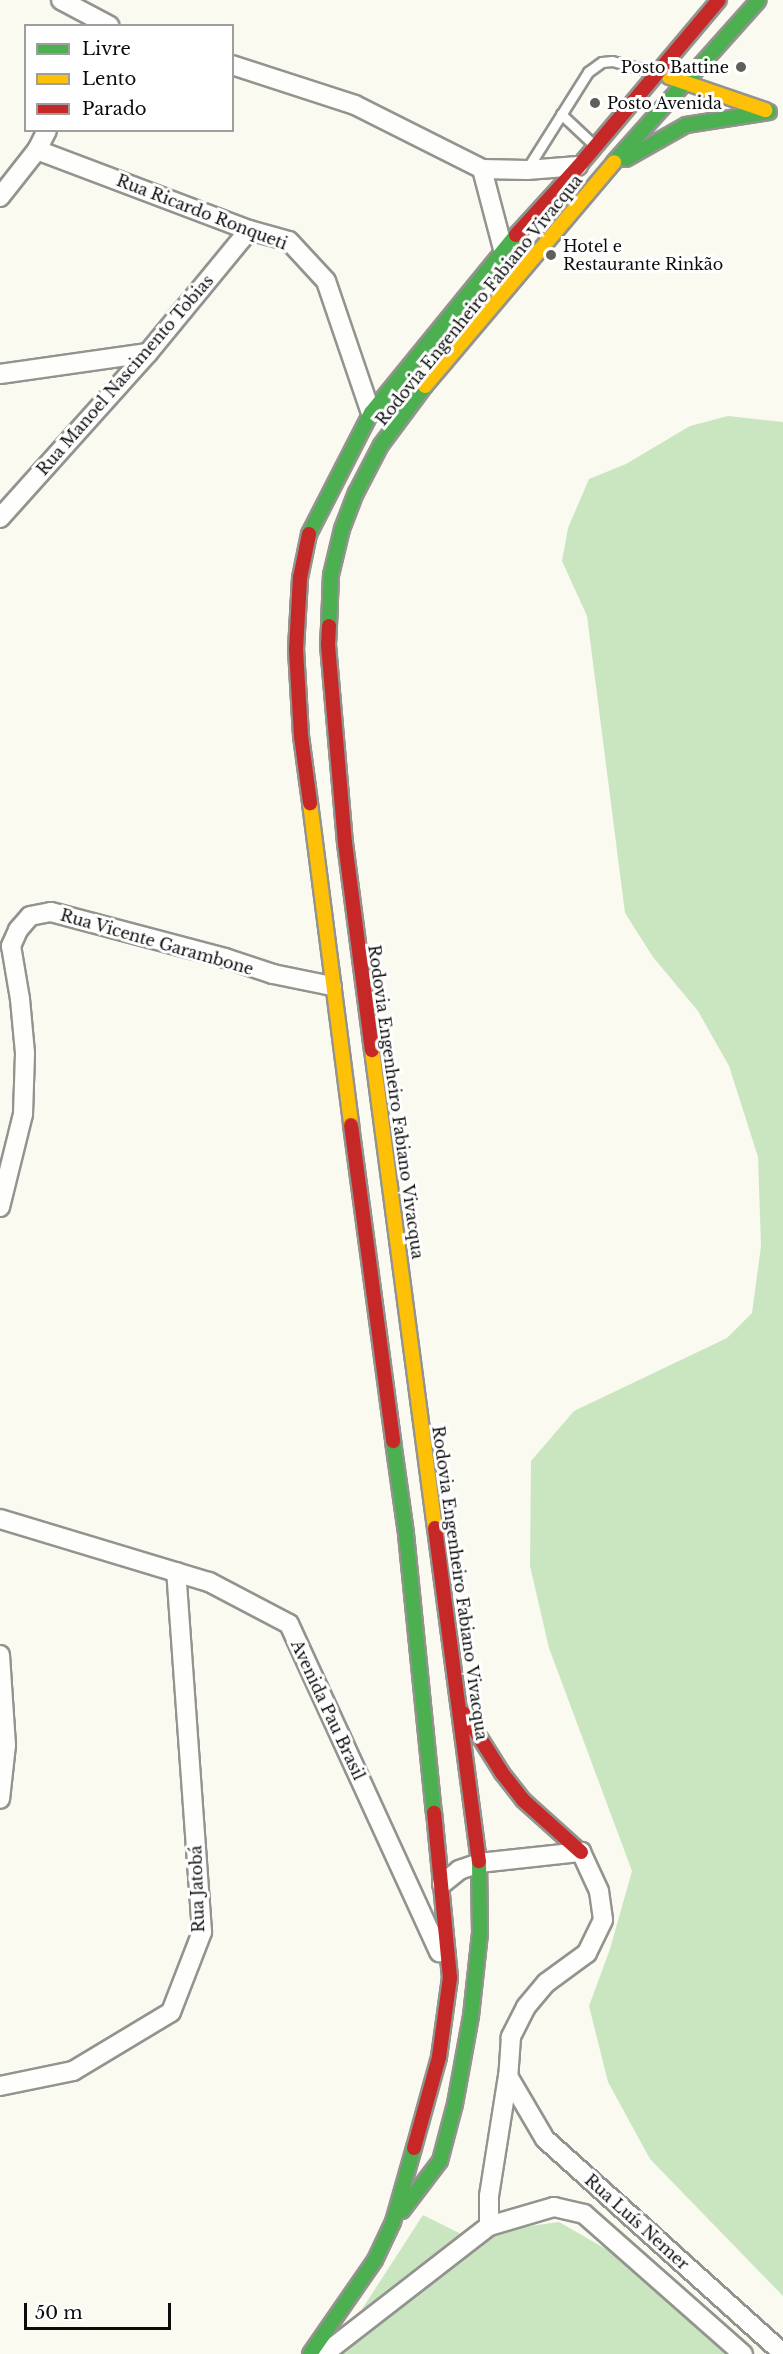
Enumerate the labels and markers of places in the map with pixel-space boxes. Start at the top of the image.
place label: Posto Battine [621,57,729,77]
marker: Posto Battine [734,60,748,74]
place label: Posto Avenida [607,93,723,113]
marker: Posto Avenida [588,96,602,110]
place label: Hotel e Restaurante Rinkão [563,236,723,274]
marker: Hotel e Restaurante Rinkão [544,248,558,262]

